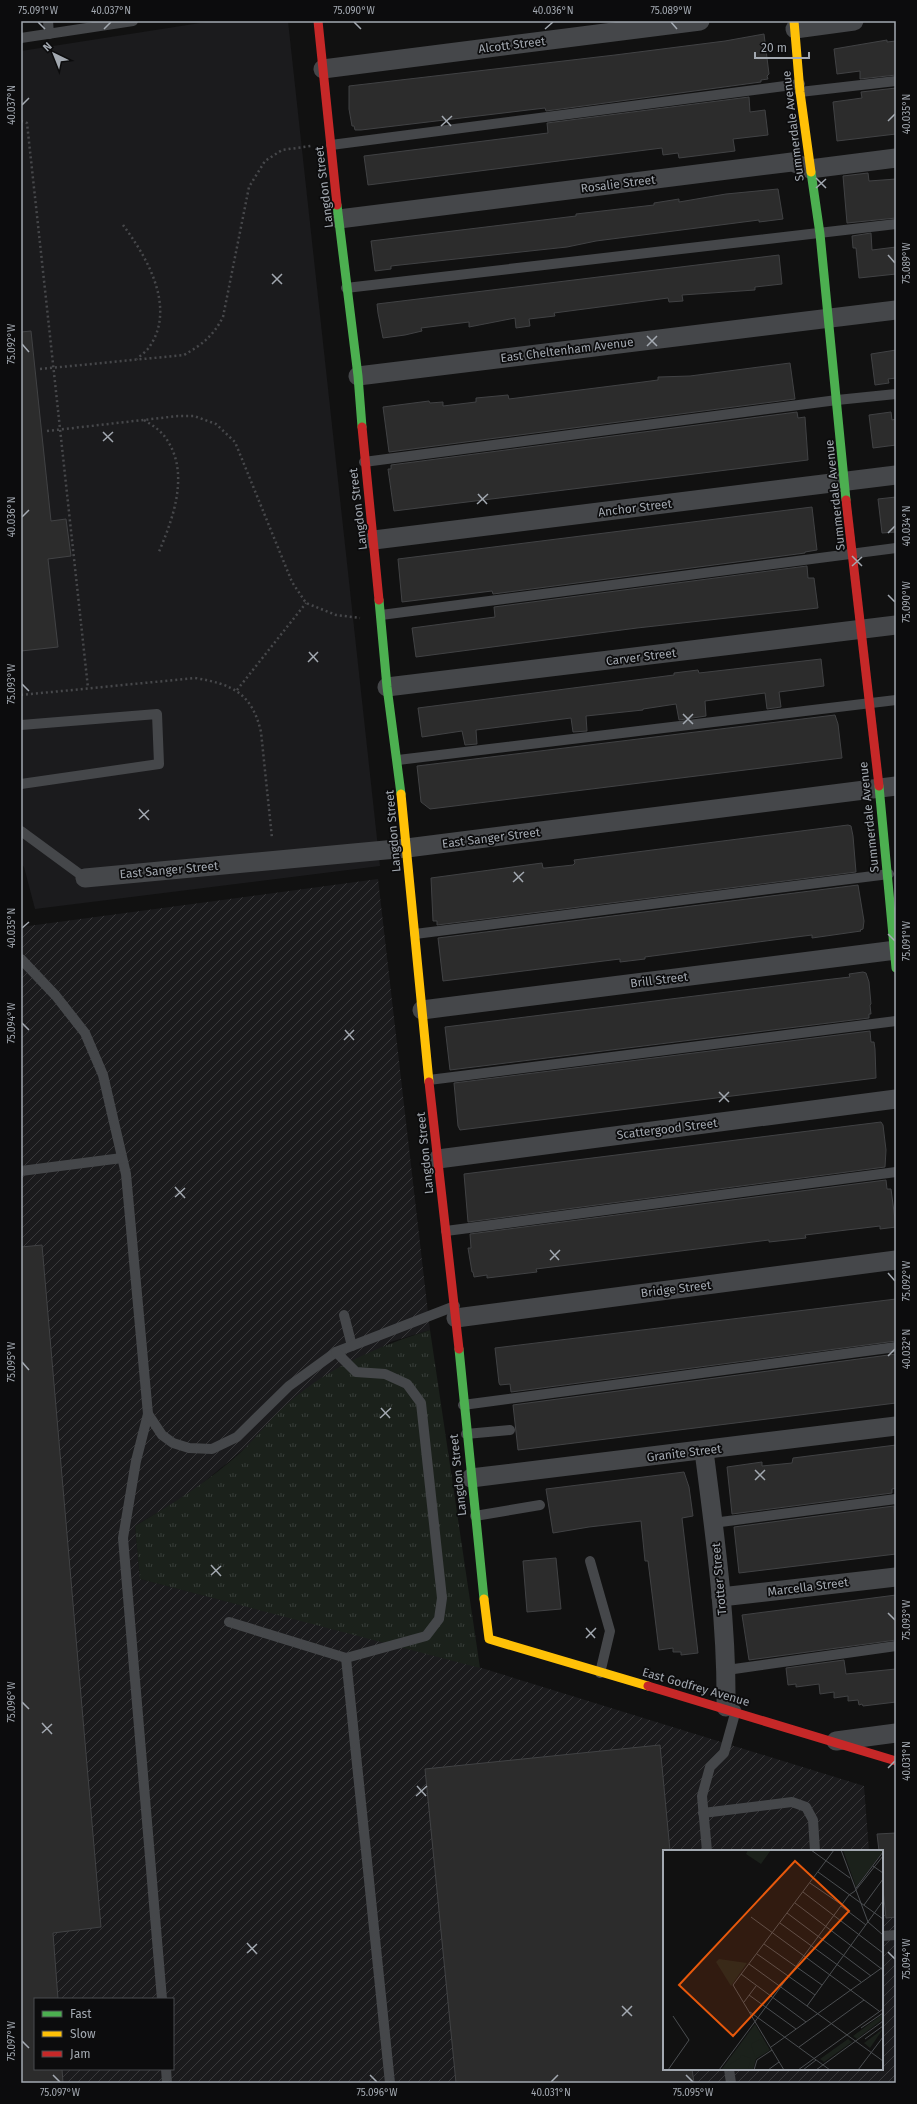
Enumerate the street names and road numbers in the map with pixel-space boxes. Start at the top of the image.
street label: Alcott Street [478,34,547,56]
street label: Summerdale Avenue [779,70,807,182]
street label: Langdon Street [312,145,336,229]
street label: Rosalie Street [580,172,657,196]
street label: East Cheltenham Avenue [500,335,634,365]
street label: Summerdale Avenue [822,439,848,551]
street label: Langdon Street [346,467,370,551]
street label: Anchor Street [597,496,673,519]
street label: Carver Street [605,646,678,668]
street label: Summerdale Avenue [856,761,882,873]
street label: Langdon Street [382,789,404,873]
street label: East Sanger Street [441,825,542,851]
street label: East Sanger Street [119,859,220,881]
street label: Brill Street [629,969,689,990]
street label: Langdon Street [414,1111,436,1195]
street label: Scattergood Street [616,1116,719,1142]
street label: Bridge Street [640,1278,713,1300]
street label: Langdon Street [447,1433,469,1517]
street label: Granite Street [646,1441,723,1465]
street label: Trotter Street [709,1542,729,1616]
street label: Marcella Street [767,1575,850,1599]
street label: East Godfrey Avenue [641,1665,751,1709]

